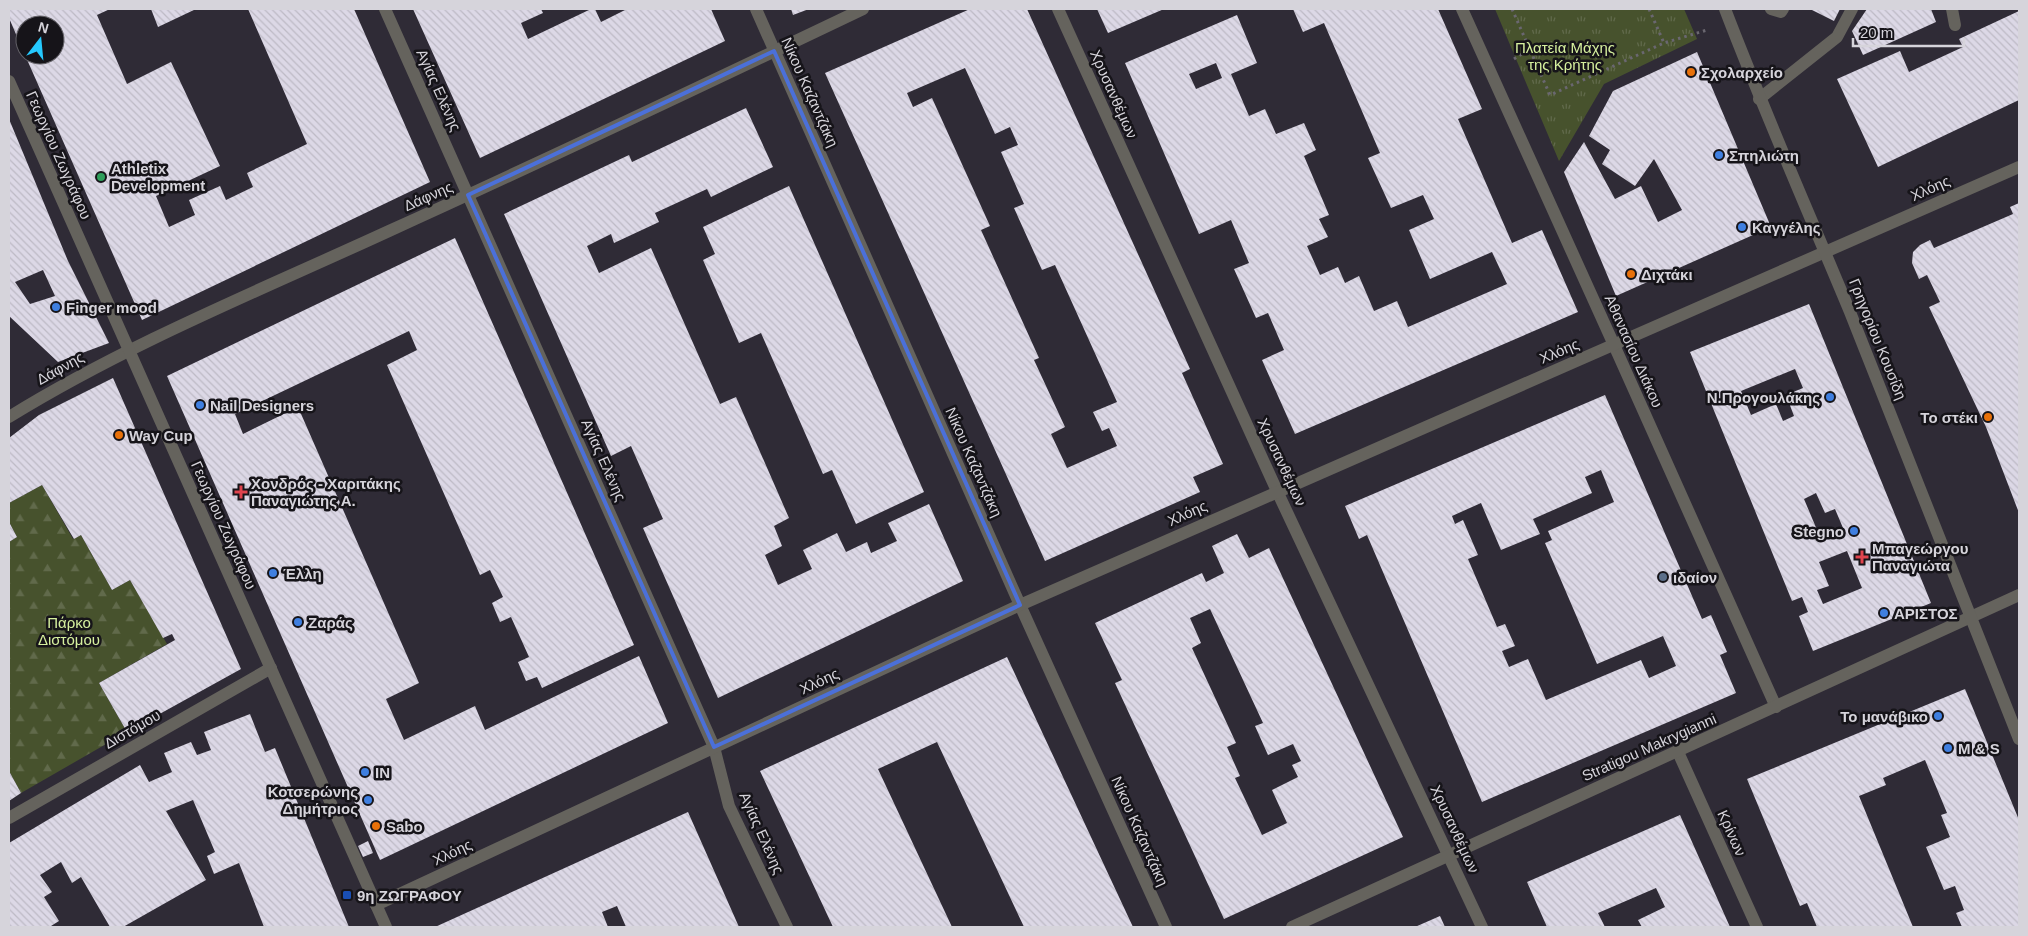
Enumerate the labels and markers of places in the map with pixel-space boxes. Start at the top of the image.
place label: Σχολαρχείο [1701,64,1783,81]
marker: Σχολαρχείο [1685,66,1697,78]
place label: Σπηλιώτη [1729,147,1799,164]
marker: Σπηλιώτη [1713,149,1725,161]
place label: Athletix Development [111,160,205,194]
marker: Athletix Development [95,171,107,183]
place label: Καγγέλης [1752,219,1821,236]
marker: Καγγέλης [1736,221,1748,233]
place label: Διχτάκι [1641,266,1693,283]
marker: Διχτάκι [1625,268,1637,280]
place label: Finger mood [66,299,157,316]
marker: Finger mood [50,301,62,313]
place label: Ν.Προγουλάκης [1707,389,1820,406]
marker: Ν.Προγουλάκης [1824,391,1836,403]
place label: Nail Designers [210,397,314,414]
marker: Nail Designers [194,399,206,411]
place label: Το στέκι [1920,409,1978,426]
marker: Το στέκι [1982,411,1994,423]
place label: Way Cup [129,427,193,444]
marker: Way Cup [113,429,125,441]
place label: Χονδρός - Χαριτάκης Παναγιώτης Α. [251,475,401,509]
marker: Χονδρός - Χαριτάκης Παναγιώτης Α. [235,486,247,498]
place label: Stegno [1793,523,1844,540]
marker: Stegno [1848,525,1860,537]
place label: Μπαγεώργου Παναγιώτα [1872,540,1969,574]
marker: Μπαγεώργου Παναγιώτα [1856,551,1868,563]
place label: Έλλη [283,565,322,582]
marker: Έλλη [267,567,279,579]
place label: ιδαίον [1673,569,1717,586]
marker: ιδαίον [1657,571,1669,583]
place label: ΑΡΙΣΤΟΣ [1894,605,1958,622]
marker: ΑΡΙΣΤΟΣ [1878,607,1890,619]
place label: Ζαράς [308,614,353,631]
marker: Ζαράς [292,616,304,628]
place label: Το μανάβικο [1840,708,1928,725]
marker: Το μανάβικο [1932,710,1944,722]
place label: M & S [1958,740,2000,757]
marker: M & S [1942,742,1954,754]
place label: IN [375,764,390,781]
marker: IN [359,766,371,778]
place label: Κοτσερώνης Δημήτριος [268,783,358,817]
marker: Κοτσερώνης Δημήτριος [362,794,374,806]
place label: Sabo [386,818,423,835]
marker: Sabo [370,820,382,832]
place label: 9η ΖΩΓΡΑΦΟΥ [357,887,462,904]
marker: 9η ΖΩΓΡΑΦΟΥ [341,889,353,901]

